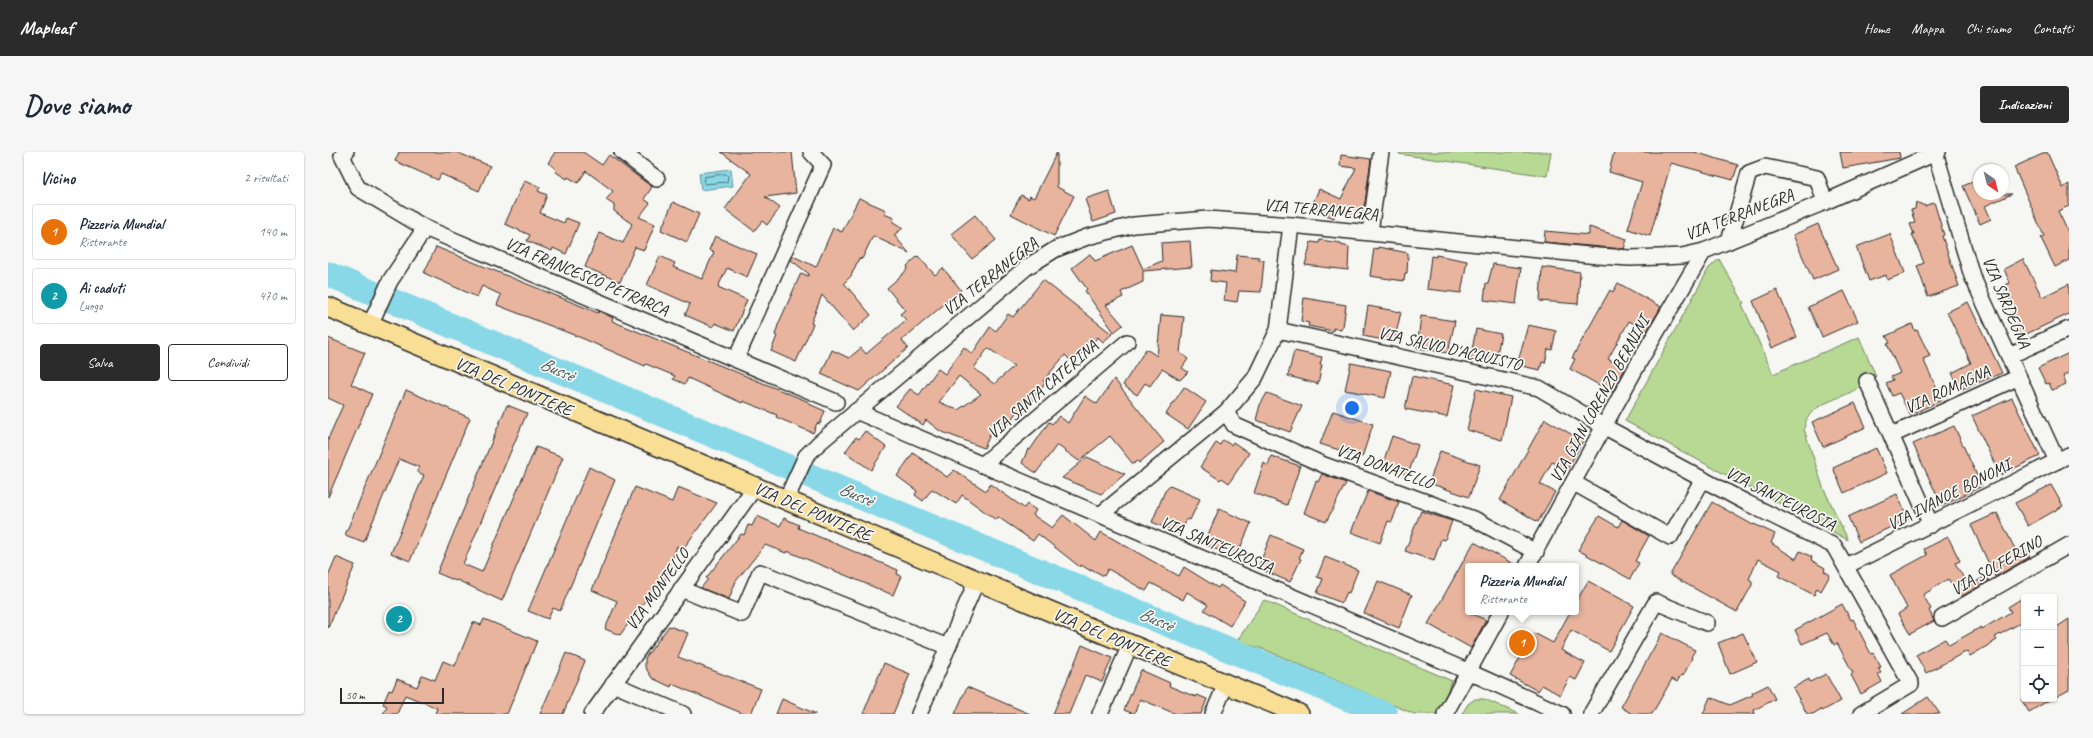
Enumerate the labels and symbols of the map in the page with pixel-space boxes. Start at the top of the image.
north arrow [1973,164,2009,200]
street label: VIA TERRANEGRA [1682,184,1797,245]
street label: VIA TERRANEGRA [1263,194,1379,225]
street label: VIA FRANCESCO PETRARCA [502,233,672,321]
street label: VIA TERRANEGRA [939,233,1042,320]
street label: VIA SARDEGNA [1978,253,2035,352]
street label: VIA GIAN LORENZO BERNINI [1545,309,1656,486]
street label: VIA SALVO D'ACQUISTO [1376,322,1526,376]
street label: VIA SANTA CATERINA [983,335,1102,443]
street label: VIA DEL PONTIERE [452,352,577,421]
water label: Bussè [537,352,580,387]
street label: VIA ROMAGNA [1901,360,1994,418]
your location [1342,398,1362,418]
street label: VIA DONATELLO [1334,439,1437,494]
street label: VIA IVANOE BONOMI [1884,453,2017,535]
street label: VIA SANT'EUROSIA [1722,462,1840,535]
street label: VIA DEL PONTIERE [751,477,876,546]
water label: Bussè [836,477,879,512]
street label: VIA SANT'EUROSIA [1157,511,1277,578]
street label: VIA SOLFERINO [1947,530,2047,600]
street label: VIA MONTELLO [621,543,695,634]
water label: Bussè [1136,602,1179,637]
street label: VIA DEL PONTIERE [1050,603,1175,672]
pin: 2 [386,604,412,634]
pin: 1 [1509,628,1535,658]
scale bar [340,686,444,705]

